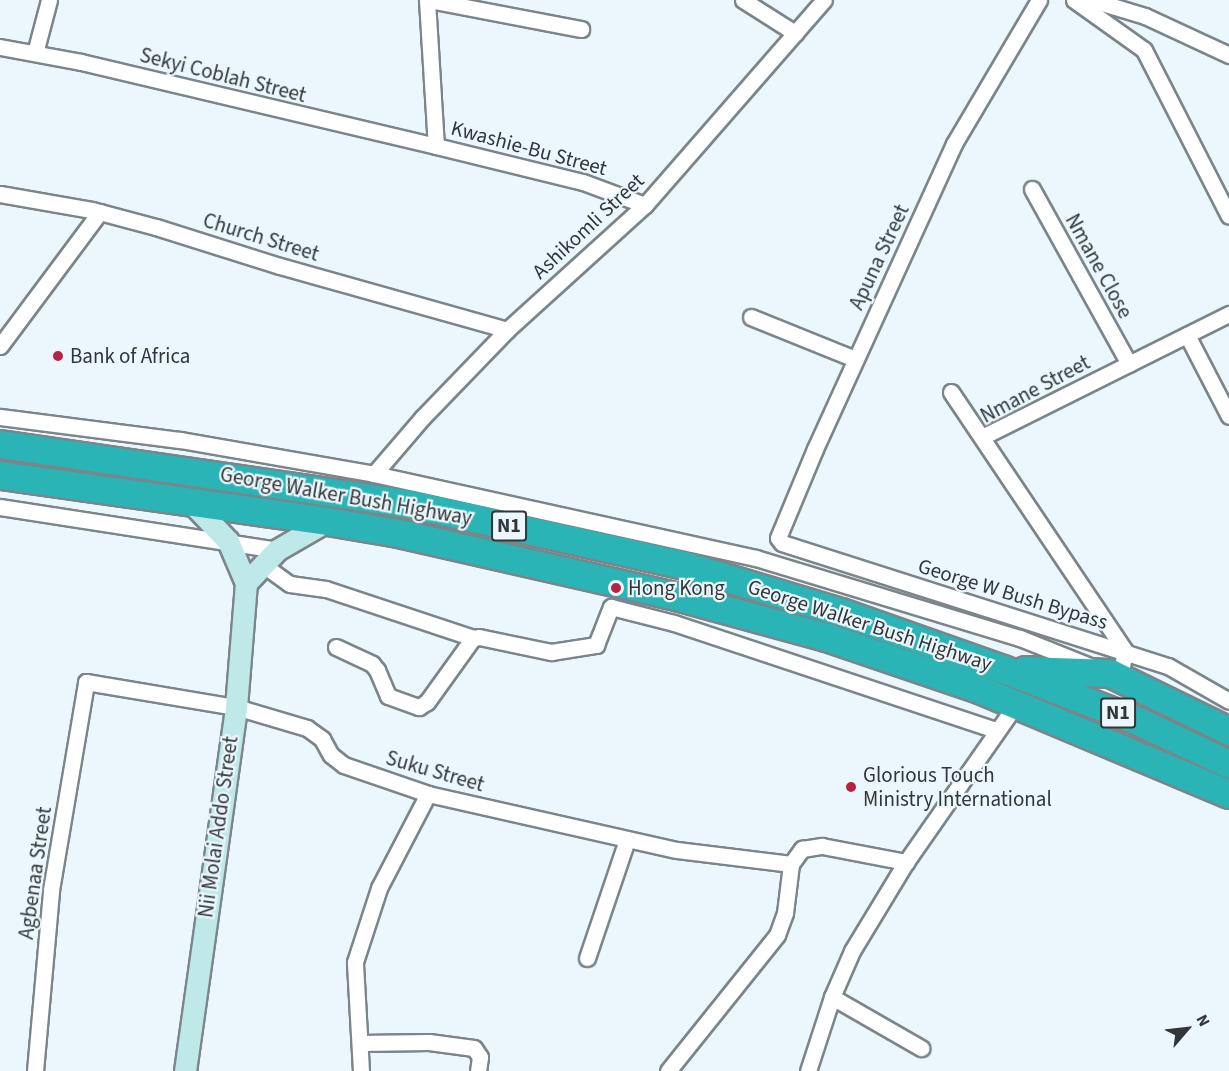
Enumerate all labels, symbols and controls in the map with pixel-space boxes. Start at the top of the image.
street label: Sekyi Coblah Street [137,42,309,108]
street label: Kwashie-Bu Street [448,115,610,181]
street label: Ashikomli Street [527,168,649,284]
street label: Apuna Street [844,200,914,314]
street label: Church Street [200,207,322,267]
street label: Nmane Close [1060,209,1138,323]
place label: Bank of Africa [70,343,190,369]
marker: Bank of Africa [51,349,65,363]
street label: Nmane Street [976,350,1094,428]
street label: George Walker Bush Highway [218,461,474,531]
road number: N1 [491,509,527,543]
street label: George W Bush Bypass [915,553,1111,635]
street label: George Walker Bush Highway [745,574,995,676]
place label: Hong Kong [628,575,725,601]
marker: Hong Kong [609,581,623,595]
road number: N1 [1100,696,1136,730]
street label: Nii Molai Addo Street [193,735,243,919]
street label: Suku Street [383,745,487,797]
place label: Glorious Touch Ministry International [863,762,1052,812]
marker: Glorious Touch Ministry International [844,780,858,794]
street label: Agbenaa Street [13,805,57,941]
north arrow [1157,999,1217,1059]
text: N [1191,1011,1215,1030]

